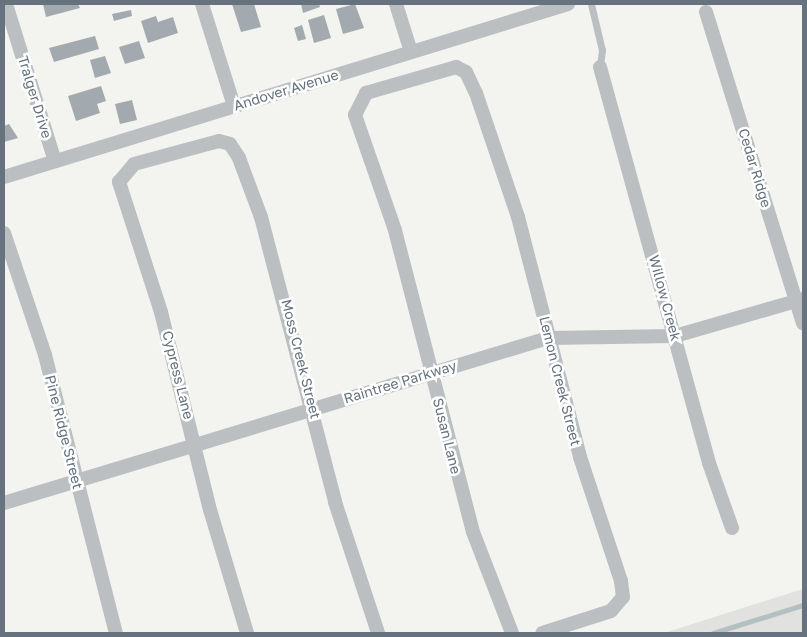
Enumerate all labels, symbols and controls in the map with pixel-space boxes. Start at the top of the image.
street label: Tralger Drive [14,54,56,140]
street label: Andover Avenue [232,66,340,114]
street label: Cedar Ridge [735,126,775,210]
street label: Willow Creek [645,253,685,343]
street label: Moss Creek Street [278,297,324,421]
street label: Lemon Creek Street [536,315,584,447]
street label: Cypress Lane [159,329,197,421]
street label: Raintree Parkway [342,357,458,407]
street label: Pine Ridge Street [42,373,86,491]
street label: Susan Lane [429,396,465,476]

